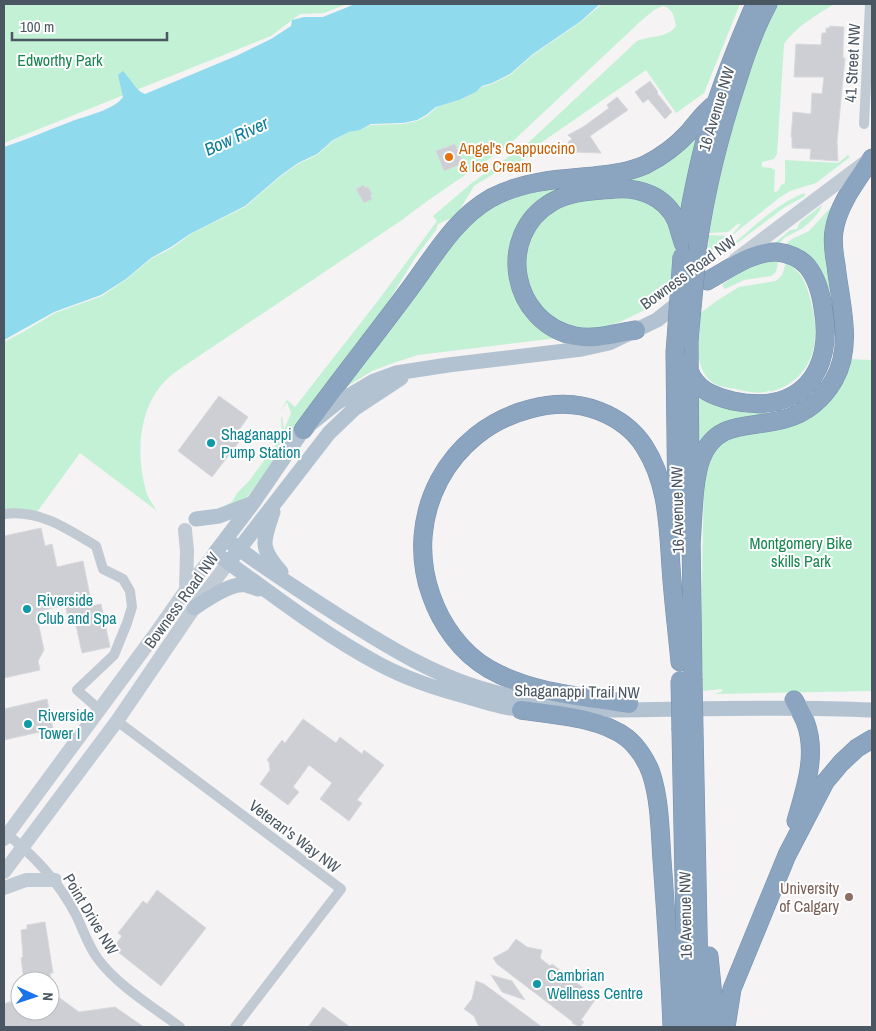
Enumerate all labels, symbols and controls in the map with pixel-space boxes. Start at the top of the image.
scale bar [12,10,168,42]
text: 100 m [20,16,54,37]
street label: 41 Street NW [839,22,865,103]
park label: Edworthy Park [17,49,103,71]
street label: 16 Avenue NW [693,63,739,154]
water label: Bow River [200,110,273,162]
place label: Angel's Cappuccino & Ice Cream [458,137,575,177]
marker: Angel's Cappuccino & Ice Cream [443,151,455,163]
street label: Bowness Road NW [636,229,741,314]
place label: Shaganappi Pump Station [221,423,301,463]
marker: Shaganappi Pump Station [205,437,217,449]
street label: 16 Avenue NW [665,466,689,554]
park label: Montgomery Bike skills Park [750,532,852,572]
street label: Bowness Road NW [139,547,224,652]
place label: Riverside Club and Spa [37,589,117,629]
marker: Riverside Club and Spa [21,603,33,615]
street label: Shaganappi Trail NW [514,679,641,703]
place label: Riverside Tower I [38,704,94,744]
marker: Riverside Tower I [22,718,34,730]
street label: Veteran's Way NW [245,794,346,878]
street label: Point Drive NW [58,869,124,959]
street label: 16 Avenue NW [673,871,697,959]
place label: University of Calgary [779,877,839,917]
marker: University of Calgary [843,891,855,903]
place label: Cambrian Wellness Centre [547,964,643,1004]
north arrow [10,971,60,1021]
marker: Cambrian Wellness Centre [531,978,543,990]
text: N [39,992,57,1001]

